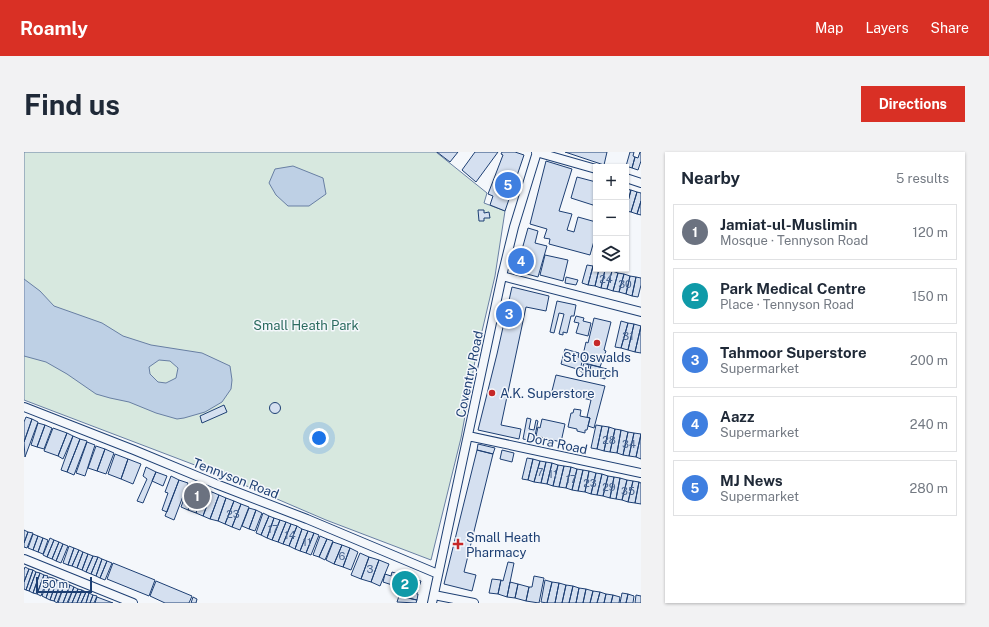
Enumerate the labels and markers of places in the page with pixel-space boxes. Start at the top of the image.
pin: 5 [495,170,521,200]
pin: 4 [508,246,534,276]
pin: 3 [496,299,522,329]
marker: St Oswalds Church [592,338,602,348]
place label: St Oswalds Church [563,350,631,380]
place label: A.K. Superstore [500,386,595,401]
marker: A.K. Superstore [487,388,497,398]
pin: 1 [184,481,210,511]
place label: Small Heath Pharmacy [466,530,541,560]
marker: Small Heath Pharmacy [453,539,463,549]
pin: 2 [392,569,418,599]

